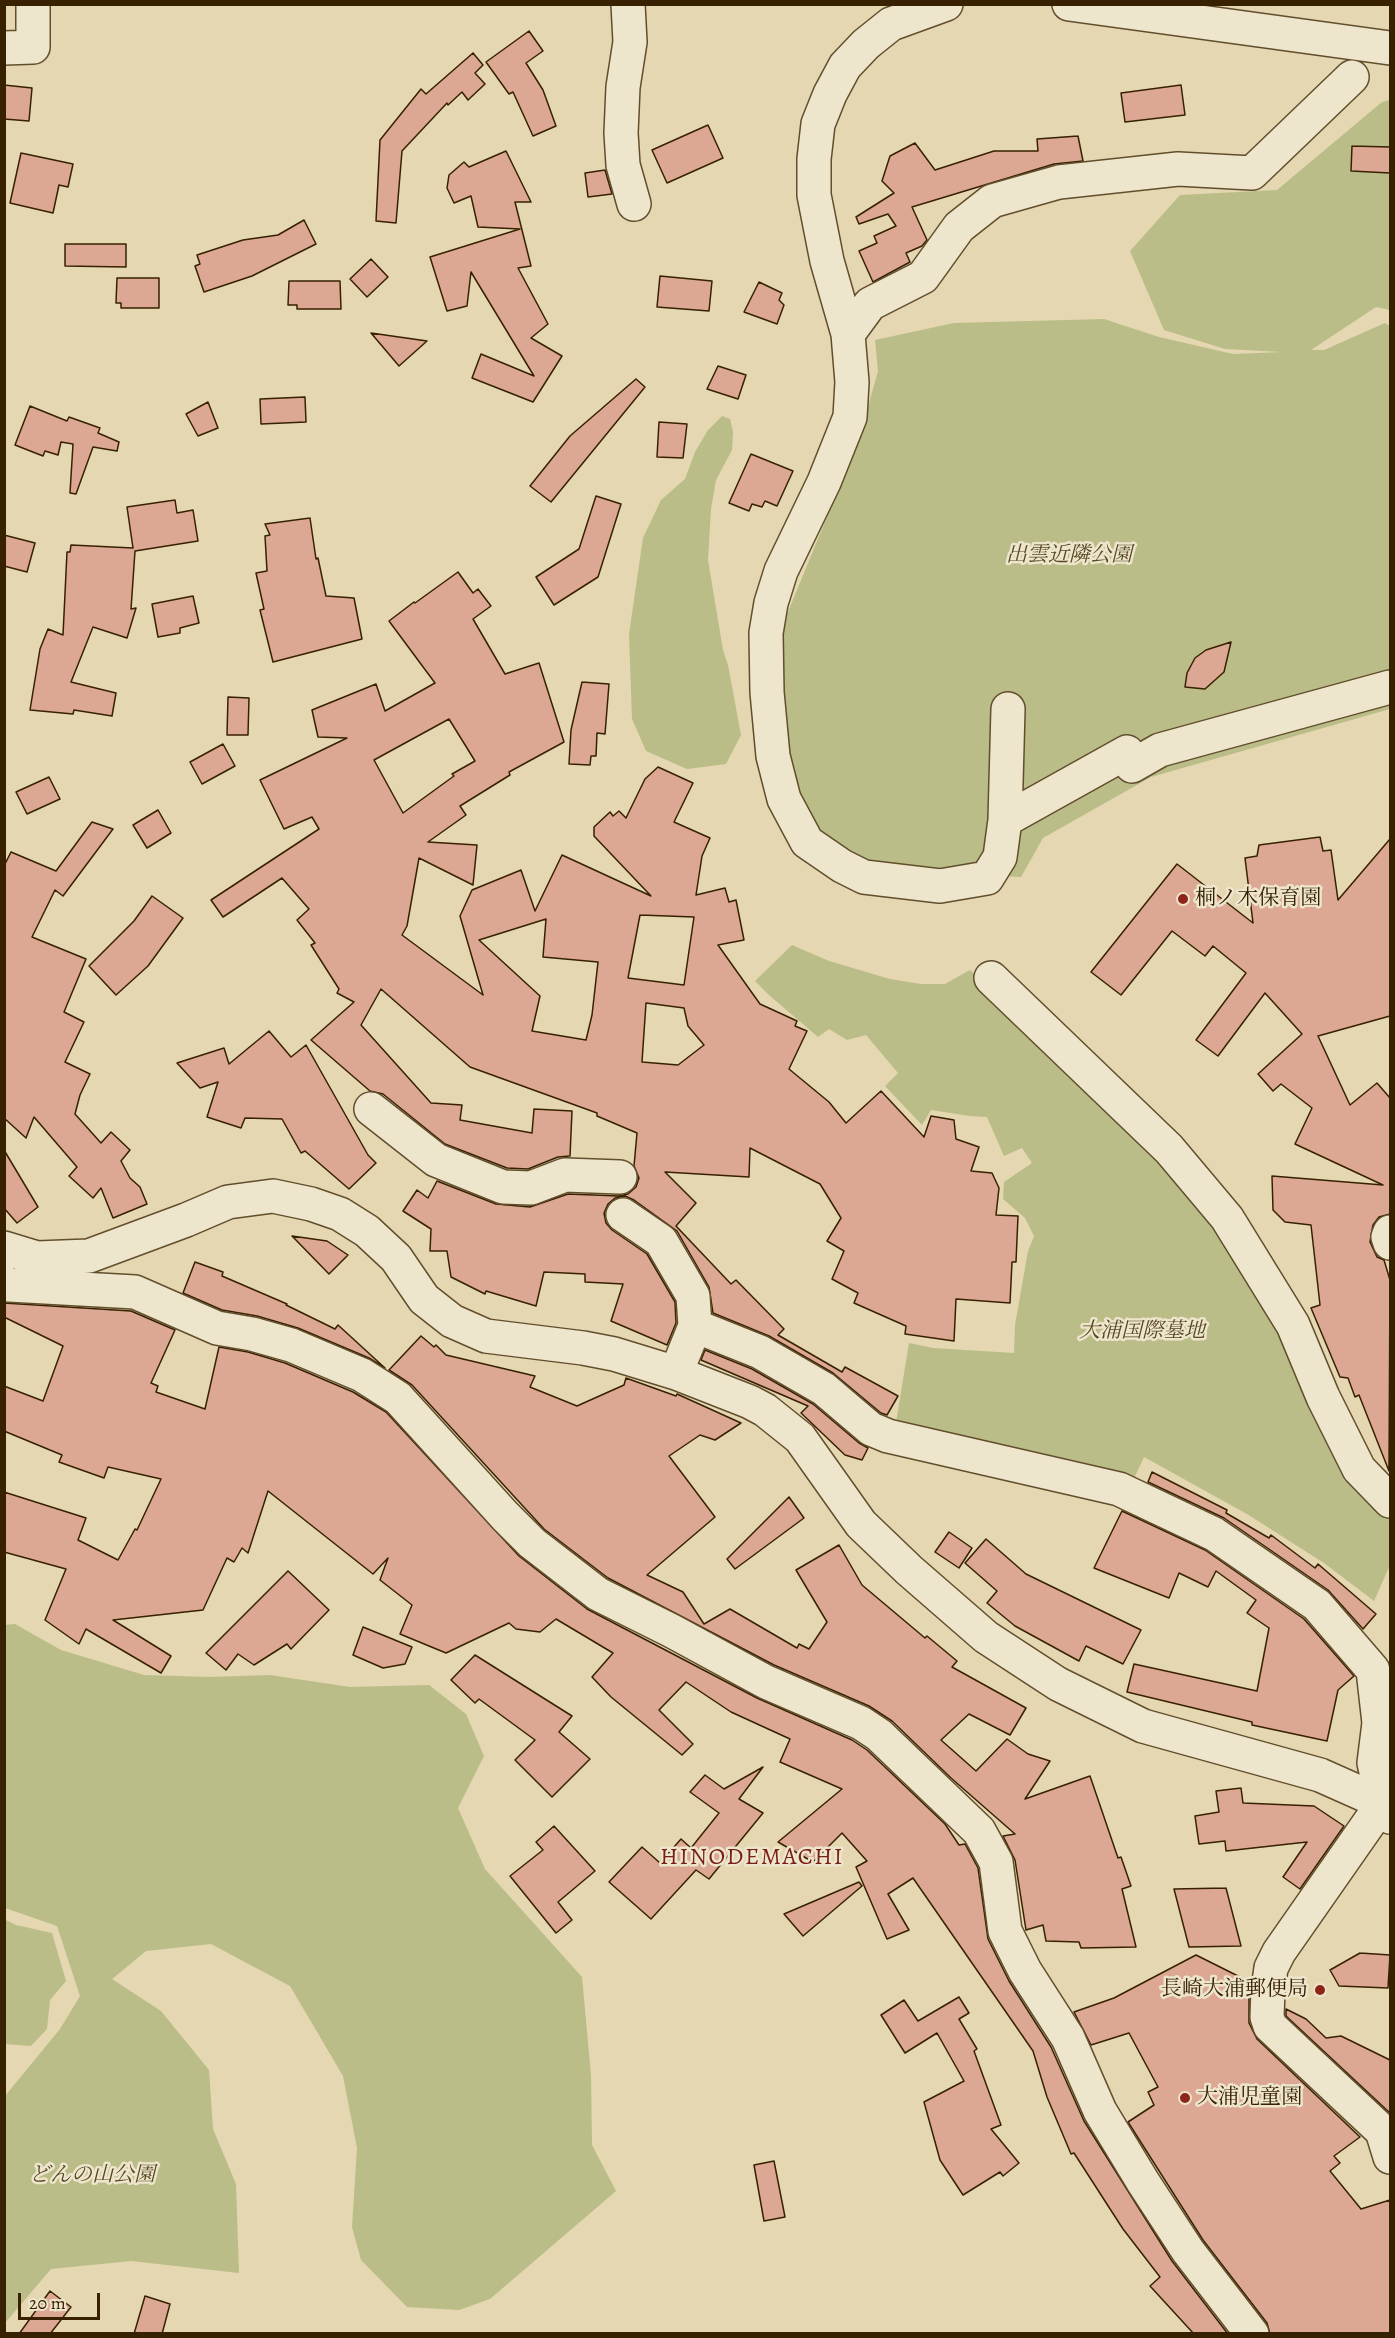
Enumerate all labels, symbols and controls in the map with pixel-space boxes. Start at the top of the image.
park label: 出雲近隣公園 [1006,543,1132,569]
place label: 桐ノ木保育園 [1195,886,1321,912]
marker: 桐ノ木保育園 [1176,892,1190,906]
park label: 大浦国際墓地 [1079,1319,1205,1345]
district label: HINODEMACHI [660,1844,844,1872]
place label: 長崎大浦郵便局 [1161,1977,1308,2003]
marker: 長崎大浦郵便局 [1313,1983,1327,1997]
place label: 大浦児童園 [1197,2085,1302,2111]
marker: 大浦児童園 [1178,2091,1192,2105]
park label: どんの山公園 [29,2163,155,2189]
scale bar [21,2281,104,2319]
text: 20 m [29,2291,66,2315]

